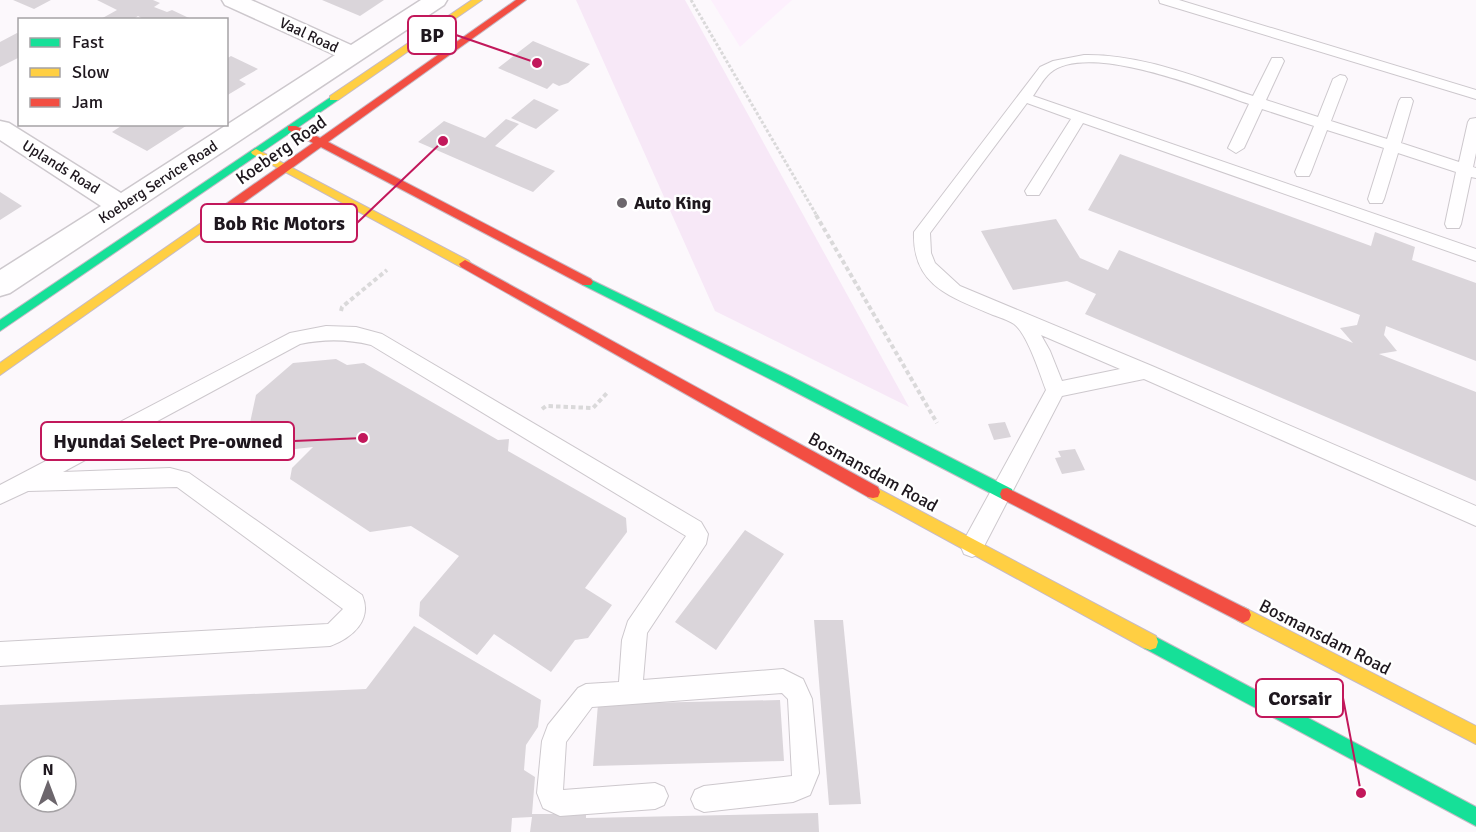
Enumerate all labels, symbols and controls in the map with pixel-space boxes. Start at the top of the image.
street label: Vaal Road [277,14,341,56]
callout: BP [408,16,456,54]
legend [18,18,228,126]
text: BP [420,23,444,48]
text: Fast [72,31,104,53]
text: Slow [72,61,109,83]
text: Jam [72,91,103,113]
street label: Koeberg Road [231,111,331,189]
street label: Uplands Road [19,136,103,198]
street label: Koeberg Service Road [95,137,221,227]
place label: Auto King [634,192,711,214]
marker: Auto King [615,196,629,210]
callout: Bob Ric Motors [201,204,357,242]
text: Bob Ric Motors [213,211,345,236]
callout: Hyundai Select Pre-owned [41,422,294,460]
street label: Bosmansdam Road [804,427,942,517]
text: Hyundai Select Pre-owned [53,429,283,454]
street label: Bosmansdam Road [1255,594,1395,680]
callout: Corsair [1256,679,1343,717]
text: Corsair [1268,686,1332,711]
north arrow [18,754,78,814]
text: N [42,760,54,780]

